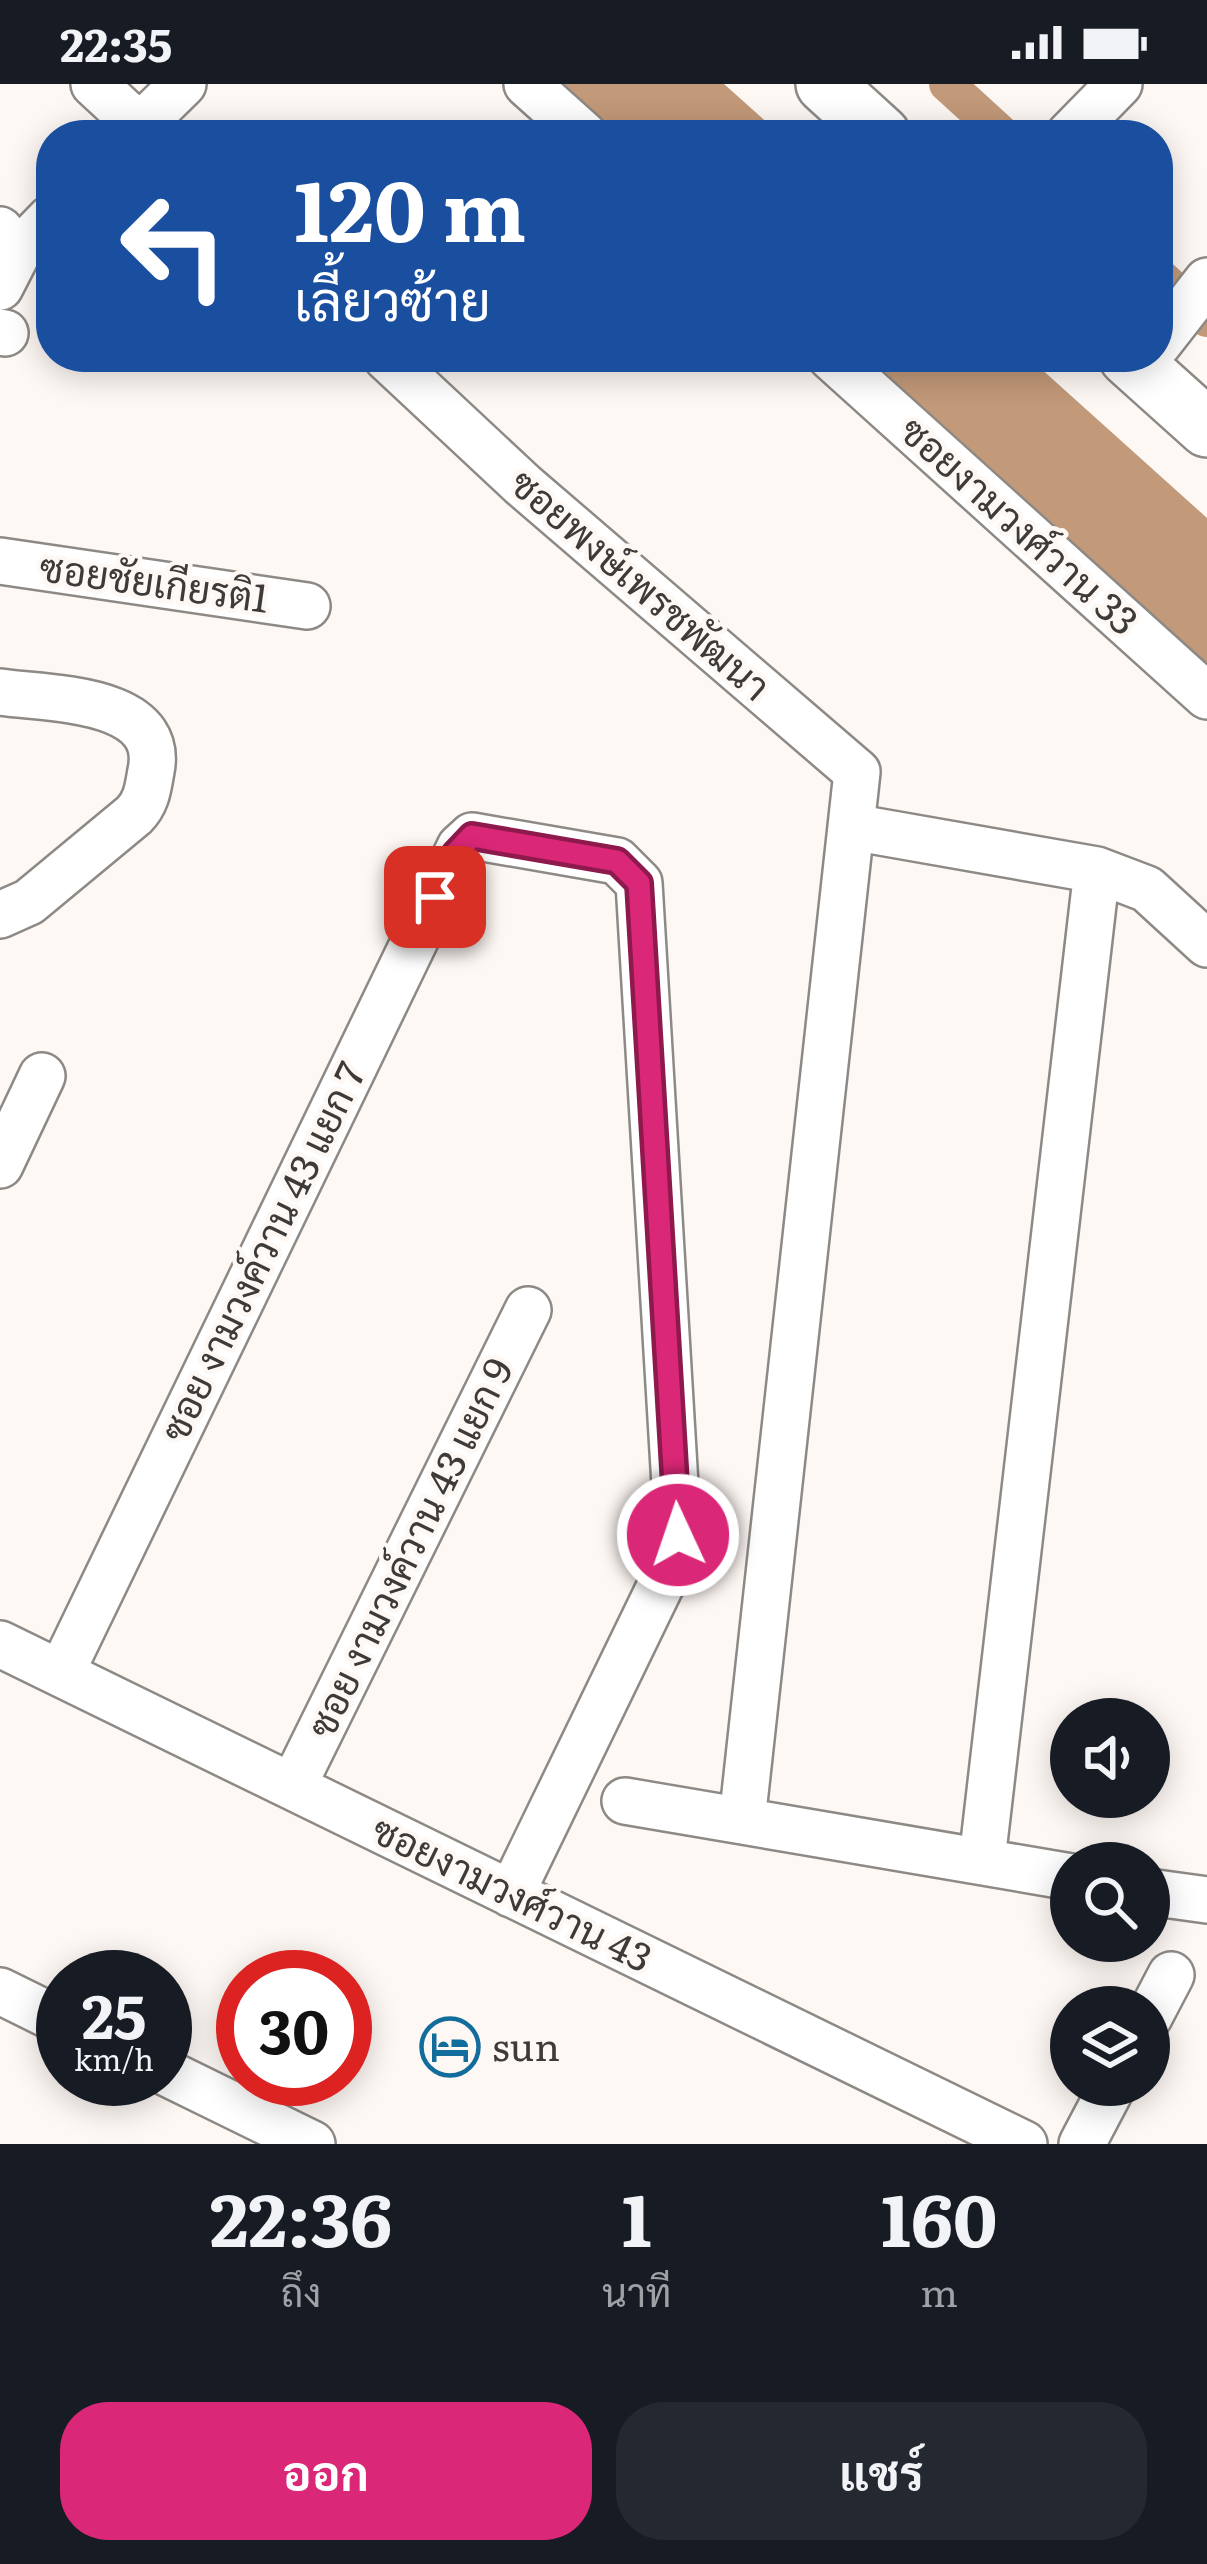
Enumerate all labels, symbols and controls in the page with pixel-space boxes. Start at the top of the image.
text: 22:35 [60,9,172,76]
text: 120 m [294,143,526,268]
icon: left [96,168,252,324]
text: เลี้ยวซ้าย [294,257,491,338]
street label: ซอยงามวงศ์วาน 33 [889,401,1153,647]
street label: ซอยพงษ์เพรชพัฒนา [499,453,785,712]
street label: ซอยชัยเกียรติ1 [36,535,273,625]
pin [384,846,486,948]
icon: arrive [402,864,468,930]
street label: ซอย งามวงค์วาน 43 แยก 7 [143,1051,378,1450]
street label: ซอย งามวงค์วาน 43 แยก 9 [290,1347,525,1746]
position arrow [615,1472,741,1598]
map controls [1050,1698,1170,2106]
button: sound [1050,1698,1170,1818]
street label: ซอยงามวงศ์วาน 43 [363,1798,663,1984]
button: search [1050,1842,1170,1962]
speed limit sign: 30 [216,1950,372,2106]
text: 25 [82,1968,146,2057]
button: layers [1050,1986,1170,2106]
place label: sun [492,2015,560,2073]
hotel icon: sun [419,2016,481,2078]
text: km/h [74,2036,154,2080]
text: 22:36 [210,2162,392,2269]
text: 1 [622,2162,652,2269]
text: 160 [881,2162,997,2269]
text: ถึง [281,2261,321,2319]
text: นาที [602,2261,671,2319]
text: m [920,2261,958,2319]
button: ออก [60,2402,592,2540]
button: แชร์ [616,2402,1147,2540]

